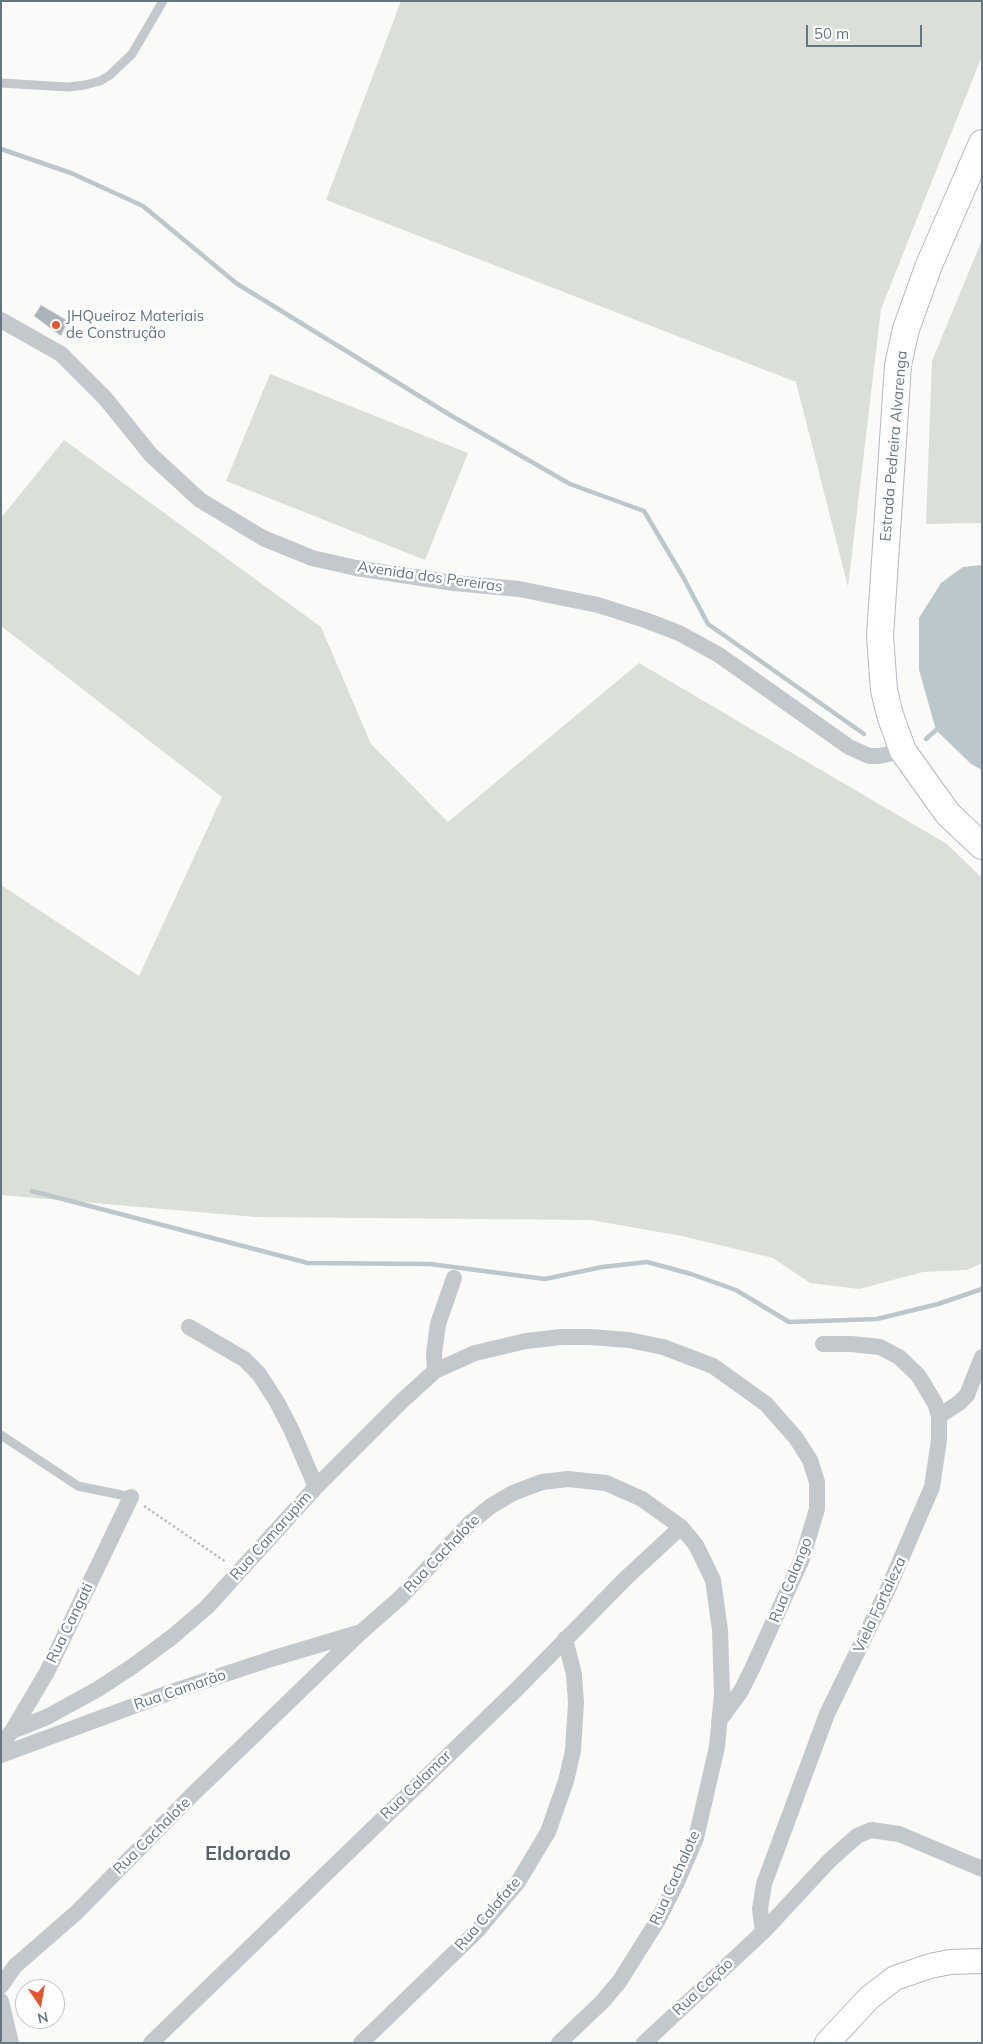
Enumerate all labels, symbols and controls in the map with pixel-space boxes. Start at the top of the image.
scale bar [808,15,924,47]
text: 50 m [814,24,849,43]
place label: JHQueiroz Materiais de Construção [66,307,204,342]
marker: JHQueiroz Materiais de Construção [50,319,62,331]
street label: Estrada Pedreira Alvarenga [877,350,911,542]
street label: Avenida dos Pereiras [356,558,504,596]
street label: Rua Camarupim [227,1488,315,1584]
street label: Rua Cachalote [400,1511,484,1597]
street label: Rua Calango [766,1535,816,1625]
street label: Viela Fortaleza [850,1554,910,1656]
street label: Rua Cangati [43,1580,97,1666]
street label: Rua Camarão [132,1666,228,1714]
street label: Rua Calamar [377,1747,455,1823]
street label: Rua Cachalote [110,1794,194,1878]
street label: Rua Cachalote [646,1828,704,1928]
district label: Eldorado [205,1842,291,1866]
street label: Rua Calafate [451,1874,525,1954]
street label: Rua Cação [669,1955,737,2019]
north arrow [15,1979,65,2029]
text: N [36,2008,50,2028]

